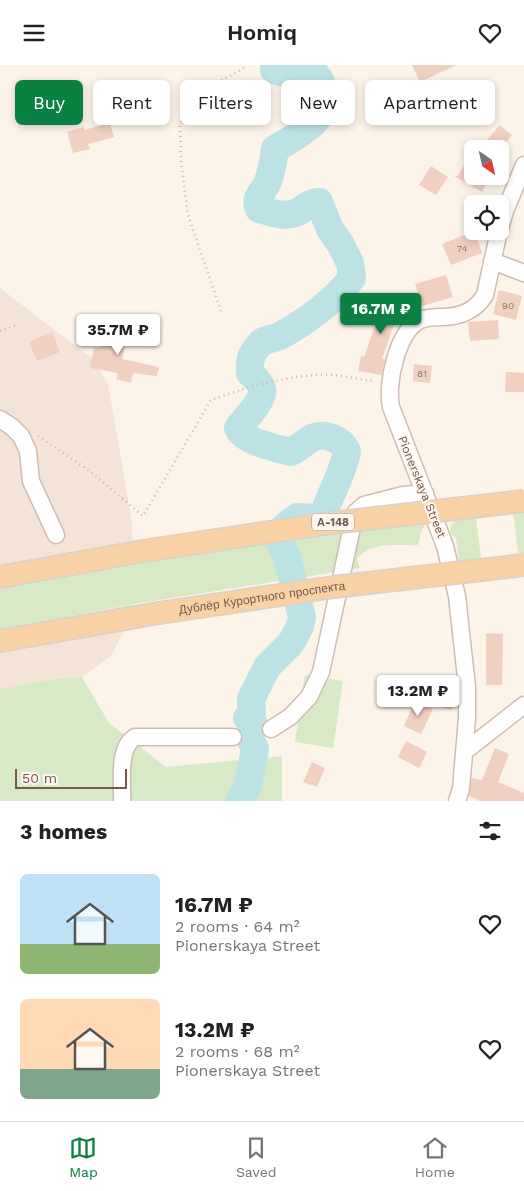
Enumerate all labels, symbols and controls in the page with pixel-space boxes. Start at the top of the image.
icon: menu [20,19,48,47]
icon: heart [476,19,504,47]
text: Homiq [227,20,297,45]
chip: Buy [15,80,83,125]
chip: Rent [93,80,170,125]
chip: Filters [180,80,271,125]
chip: New [281,80,355,125]
chip: Apartment [365,80,495,125]
north arrow [464,140,509,185]
map controls [464,140,509,240]
button: locate [464,195,509,240]
house number: 74 [456,243,468,254]
pin: 16.7M ₽ [335,293,427,335]
text: 16.7M ₽ [351,299,411,318]
house number: 90 [502,300,514,311]
pin: 35.7M ₽ [72,313,164,356]
text: 35.7M ₽ [87,320,149,339]
house number: 81 [417,368,427,379]
street label: Pionerskaya Street [395,434,449,540]
road number: А-148 [312,513,354,531]
street label: Дублёр Курортного проспекта [178,579,346,617]
pin: 13.2M ₽ [372,675,464,717]
text: 13.2M ₽ [388,681,448,700]
scale bar [15,766,128,789]
text: 50 m [22,770,57,786]
icon: filters [476,817,504,845]
text: 3 homes [20,819,107,844]
text: 16.7M ₽ [175,892,253,917]
icon: home [60,894,120,954]
icon: heart [476,910,504,938]
text: 2 rooms · 64 m² [175,917,300,936]
text: Pionerskaya Street [175,936,320,955]
text: 13.2M ₽ [175,1017,255,1042]
icon: home [60,1019,120,1079]
icon: heart [476,1035,504,1063]
text: 2 rooms · 68 m² [175,1042,300,1061]
text: Pionerskaya Street [175,1061,320,1080]
tab: Map [69,1134,98,1180]
tab: Saved [236,1134,277,1180]
tab: Home [415,1134,455,1180]

